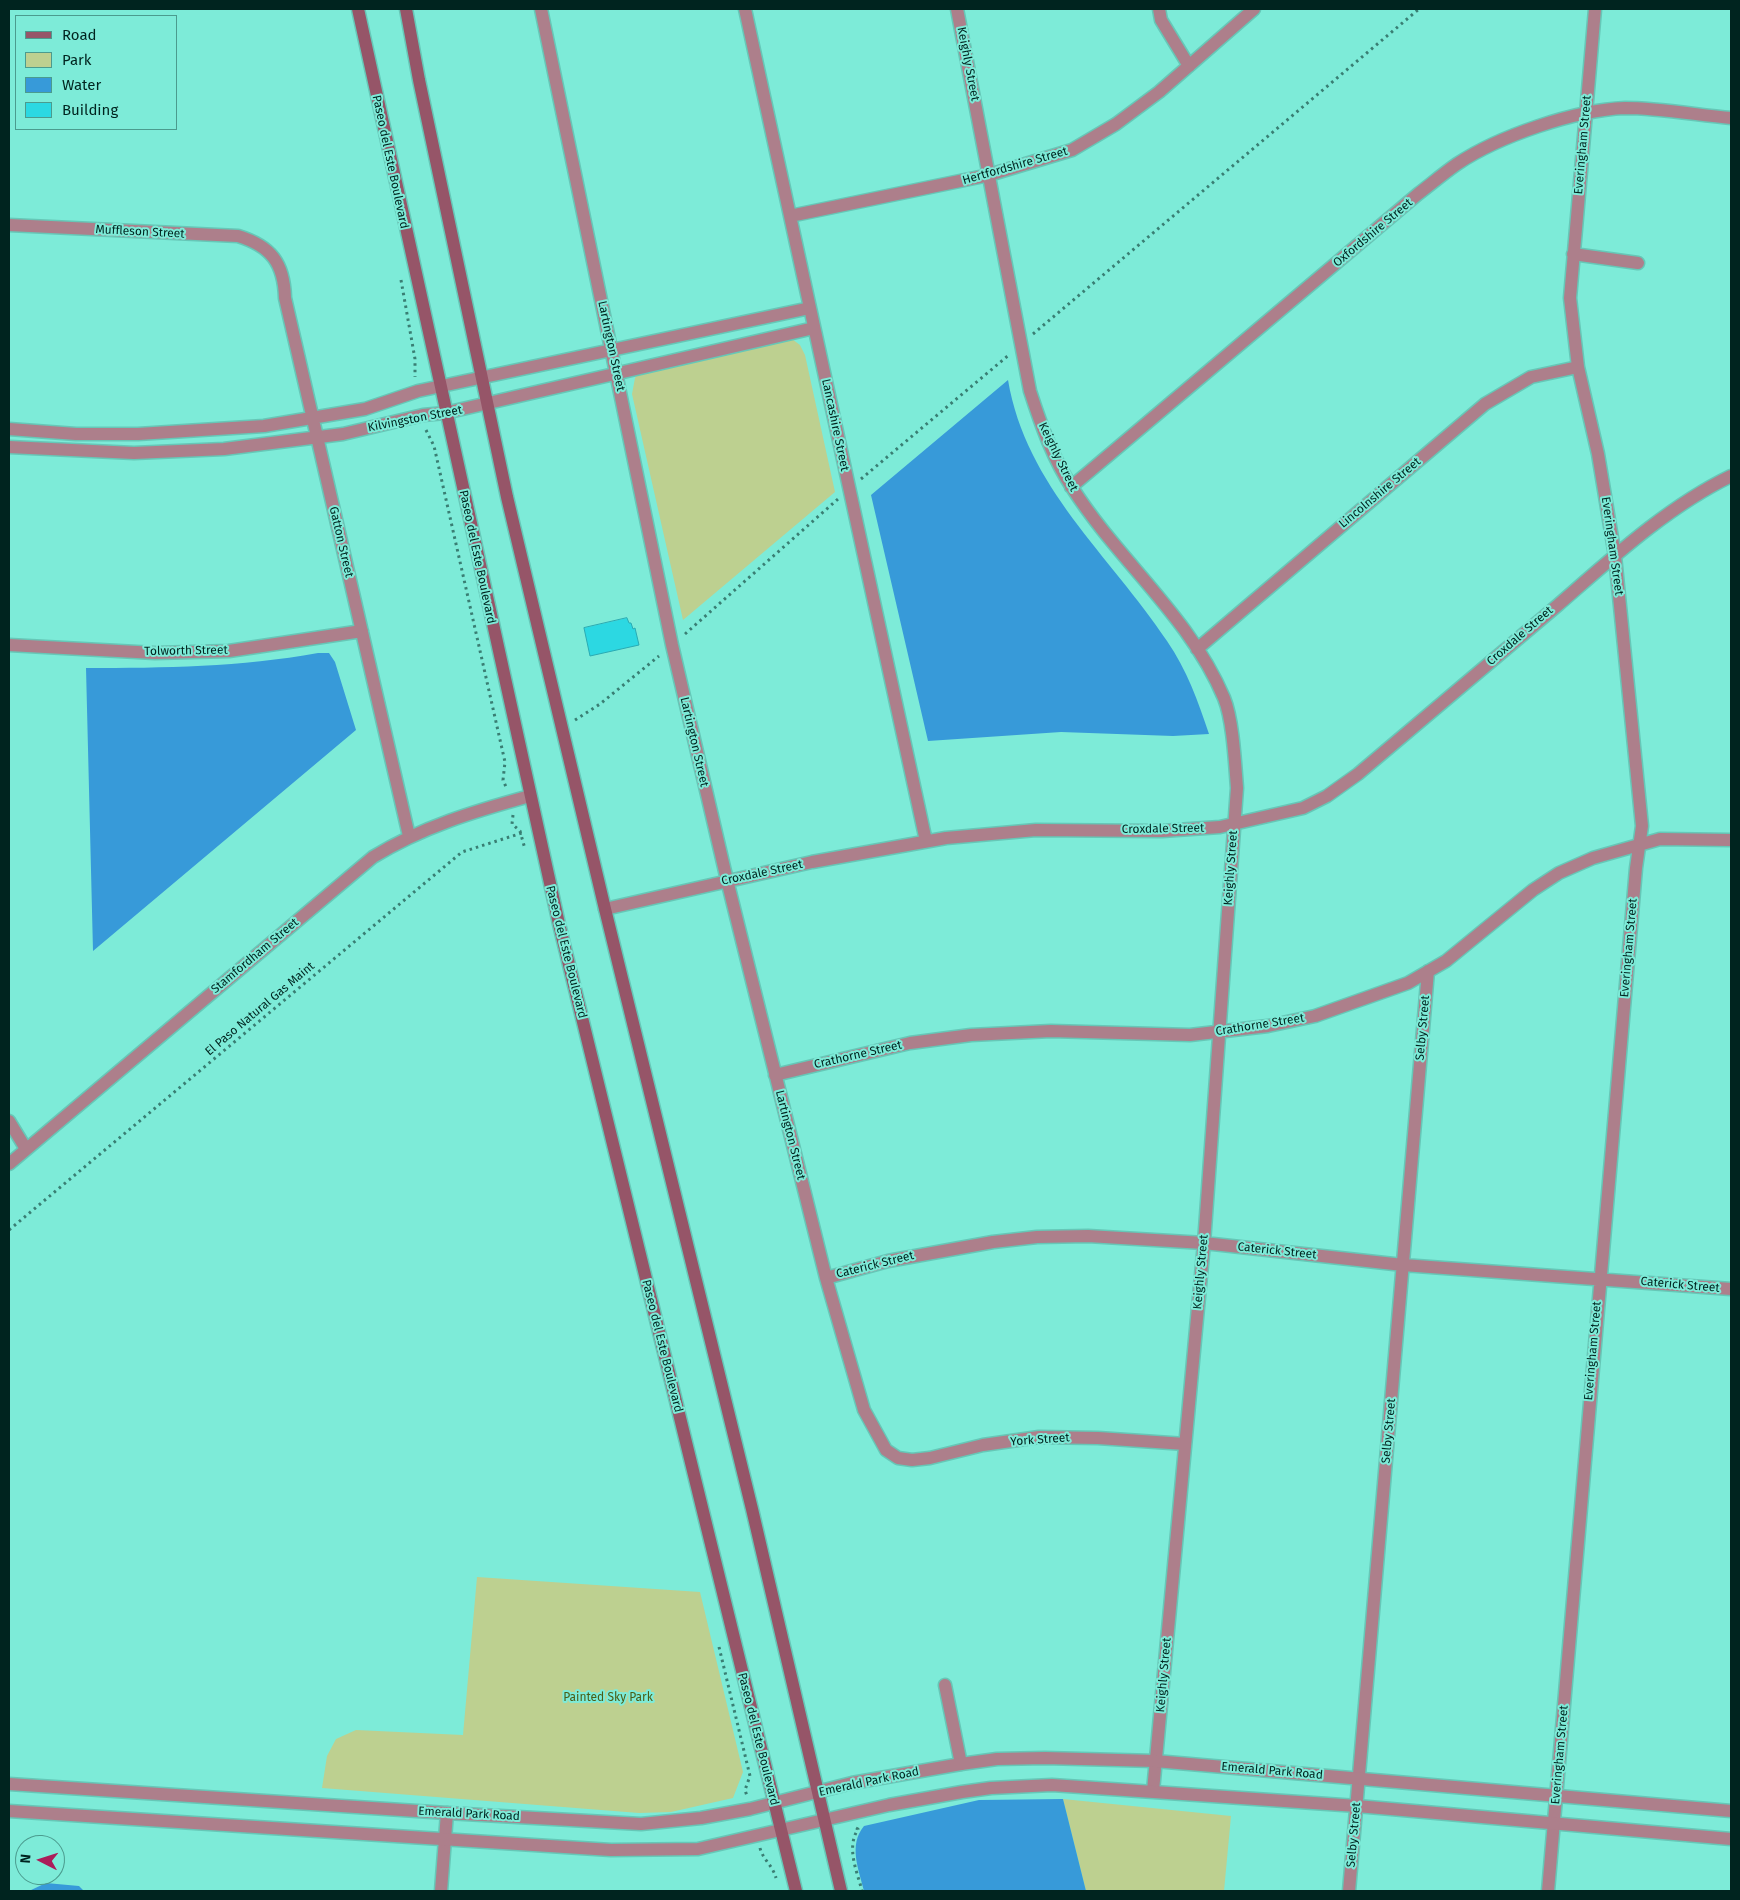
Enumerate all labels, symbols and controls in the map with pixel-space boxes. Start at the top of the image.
legend [15,15,178,130]
text: Road [62,26,97,44]
street label: Keighly Street [954,26,982,102]
text: Park [62,51,92,69]
text: Water [62,76,101,94]
street label: Paseo del Este Boulevard [369,94,411,230]
street label: Everingham Street [1571,95,1595,195]
text: Building [62,101,118,119]
street label: Hertfordshire Street [961,144,1069,188]
street label: Oxfordshire Street [1330,196,1416,270]
street label: Muffleson Street [95,222,185,242]
street label: Lartington Street [594,300,628,392]
street label: Lancashire Street [818,378,852,472]
street label: Kilvingston Street [367,403,463,435]
street label: Keighly Street [1035,420,1081,494]
street label: Lincolnshire Street [1336,455,1424,531]
street label: Paseo del Este Boulevard [456,489,498,625]
street label: Everingham Street [1598,496,1626,596]
street label: Gatton Street [326,505,356,579]
street label: Croxdale Street [1484,603,1556,669]
street label: Tolworth Street [144,643,228,659]
street label: Lartington Street [677,696,711,788]
street label: Croxdale Street [1122,821,1204,837]
street label: Keighly Street [1221,830,1241,906]
street label: Croxdale Street [720,857,804,889]
street label: Paseo del Este Boulevard [543,884,589,1020]
street label: Everingham Street [1617,898,1641,998]
street label: Stamfordham Street [208,915,302,997]
street label: El Paso Natural Gas Maint [202,959,318,1059]
street label: Selby Street [1413,995,1433,1061]
street label: Crathorne Street [1215,1011,1305,1039]
street label: Crathorne Street [813,1038,903,1072]
street label: Lartington Street [772,1089,808,1181]
street label: Keighly Street [1191,1234,1211,1310]
street label: Caterick Street [1237,1240,1317,1262]
street label: Caterick Street [835,1248,915,1282]
street label: Caterick Street [1640,1274,1720,1296]
street label: Paseo del Este Boulevard [639,1278,685,1414]
street label: Everingham Street [1581,1301,1605,1401]
street label: Selby Street [1379,1398,1399,1464]
street label: York Street [1010,1431,1070,1449]
street label: Keighly Street [1154,1637,1174,1713]
street label: Paseo del Este Boulevard [735,1671,781,1807]
park label: Painted Sky Park [563,1691,653,1705]
street label: Everingham Street [1548,1705,1572,1805]
street label: Emerald Park Road [1221,1759,1323,1783]
street label: Emerald Park Road [818,1764,920,1800]
street label: Selby Street [1344,1802,1364,1868]
street label: Emerald Park Road [418,1804,520,1824]
north arrow [15,1835,65,1885]
text: N [17,1853,34,1864]

